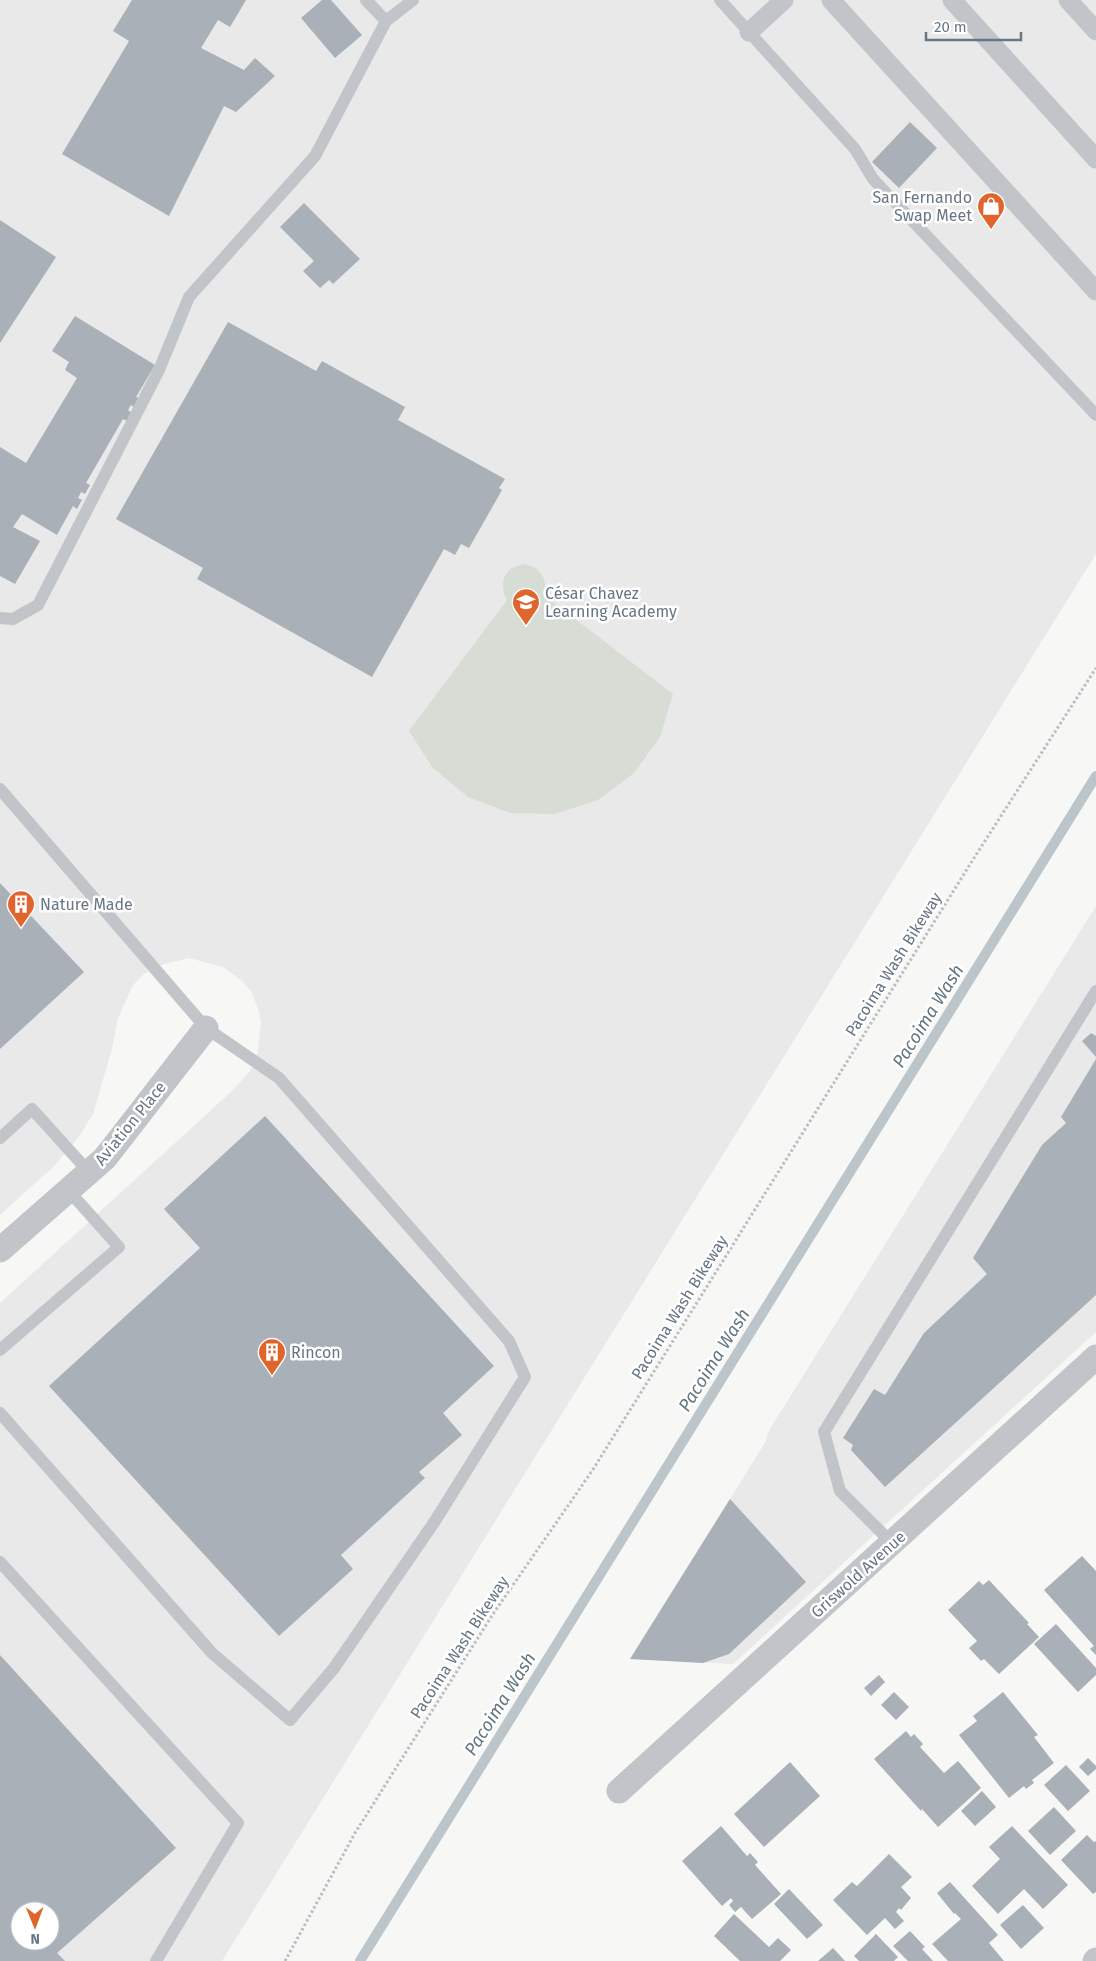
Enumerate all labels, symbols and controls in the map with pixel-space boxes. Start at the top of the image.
scale bar [926,10,1021,42]
text: 20 m [934,18,967,36]
place label: San Fernando Swap Meet [872,188,972,225]
shop icon: San Fernando Swap Meet [976,191,1006,230]
place label: César Chavez Learning Academy [545,584,677,621]
school or university icon: César Chavez Learning Academy [511,587,541,626]
building icon: Nature Made [6,889,36,928]
street label: Pacoima Wash Bikeway [841,889,945,1039]
place label: Nature Made [40,895,133,914]
water label: Pacoima Wash [888,961,968,1071]
street label: Aviation Place [91,1078,170,1169]
street label: Pacoima Wash Bikeway [627,1232,731,1382]
water label: Pacoima Wash [674,1305,754,1415]
building icon: Rincon [257,1337,287,1376]
place label: Rincon [291,1343,341,1362]
street label: Griswold Avenue [807,1527,909,1622]
street label: Pacoima Wash Bikeway [406,1572,512,1722]
water label: Pacoima Wash [460,1649,540,1759]
north arrow [10,1901,60,1951]
text: N [30,1930,40,1947]

